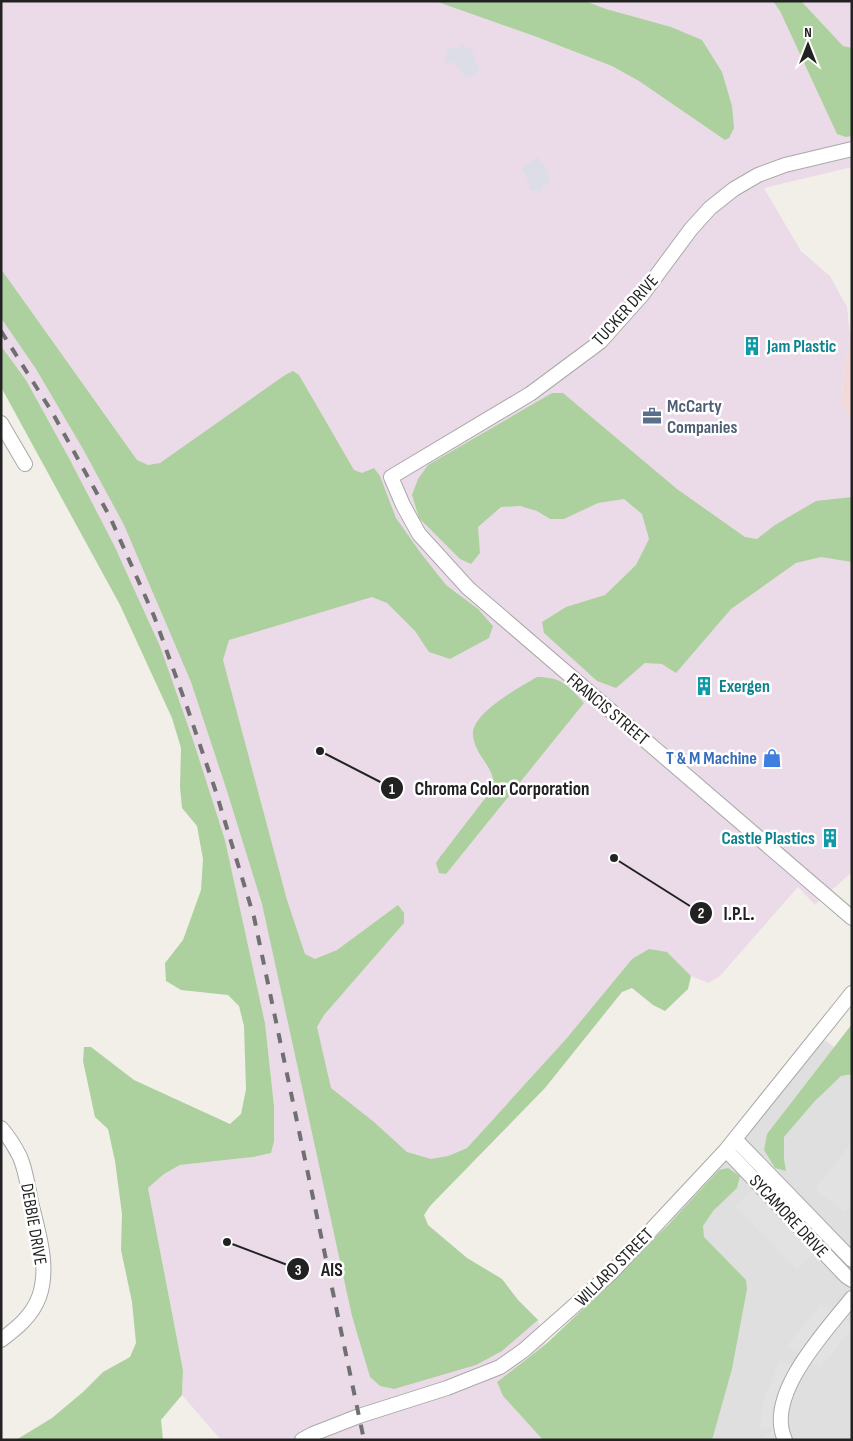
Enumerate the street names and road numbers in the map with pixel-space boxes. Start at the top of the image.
street label: TUCKER DRIVE [588,271,663,350]
street label: FRANCIS STREET [562,669,653,750]
street label: SYCAMORE DRIVE [745,1171,832,1262]
street label: DEBBIE DRIVE [16,1182,51,1267]
street label: WILLARD STREET [571,1224,658,1311]

